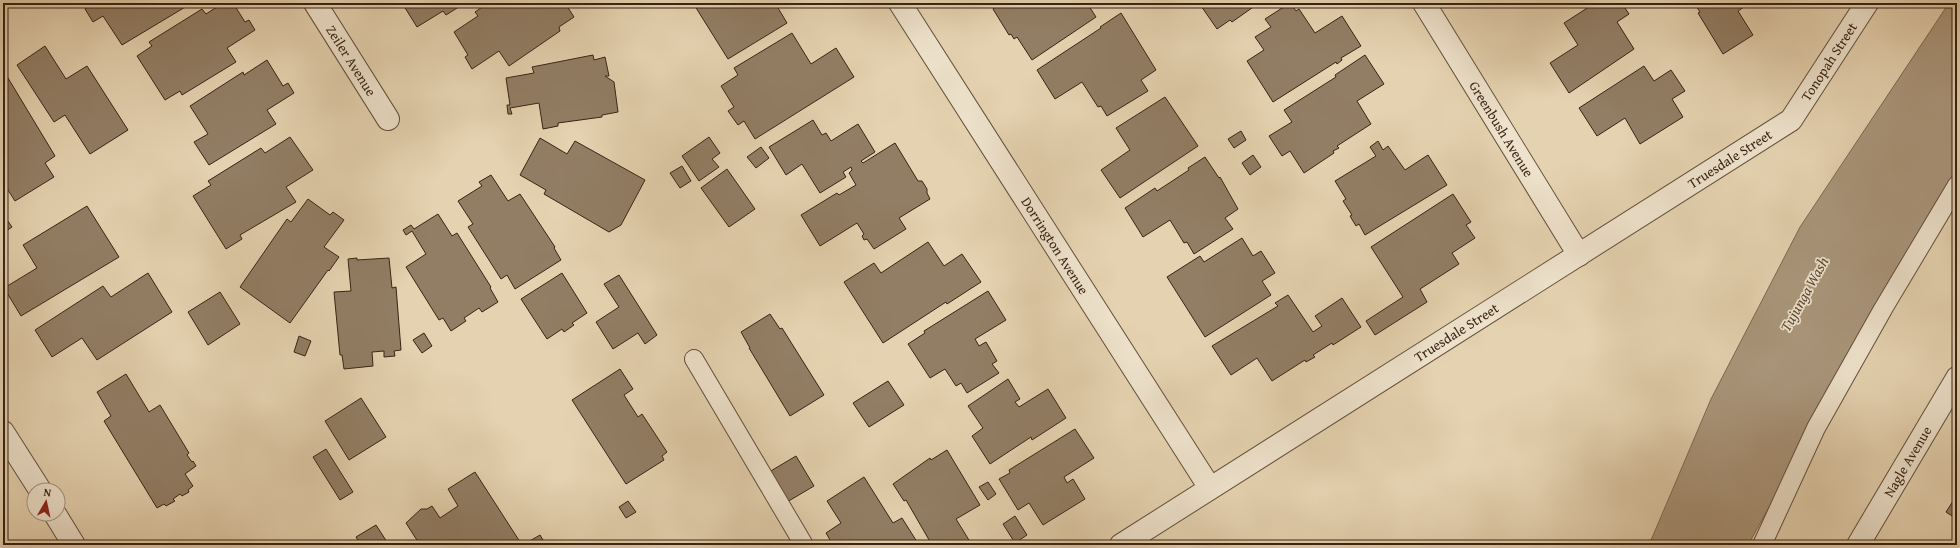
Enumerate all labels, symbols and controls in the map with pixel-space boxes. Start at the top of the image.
street label: Tonopah Street [1796,18,1862,105]
street label: Zeiler Avenue [321,21,381,100]
street label: Greenbush Avenue [1464,77,1539,181]
street label: Truesdale Street [1684,124,1776,193]
street label: Dorrington Avenue [1016,193,1094,299]
water label: Tujunga Wash [1775,252,1833,335]
street label: Truesdale Street [1410,298,1502,367]
street label: Nagle Avenue [1879,422,1937,501]
north arrow [26,482,66,522]
text: N [43,484,53,501]

